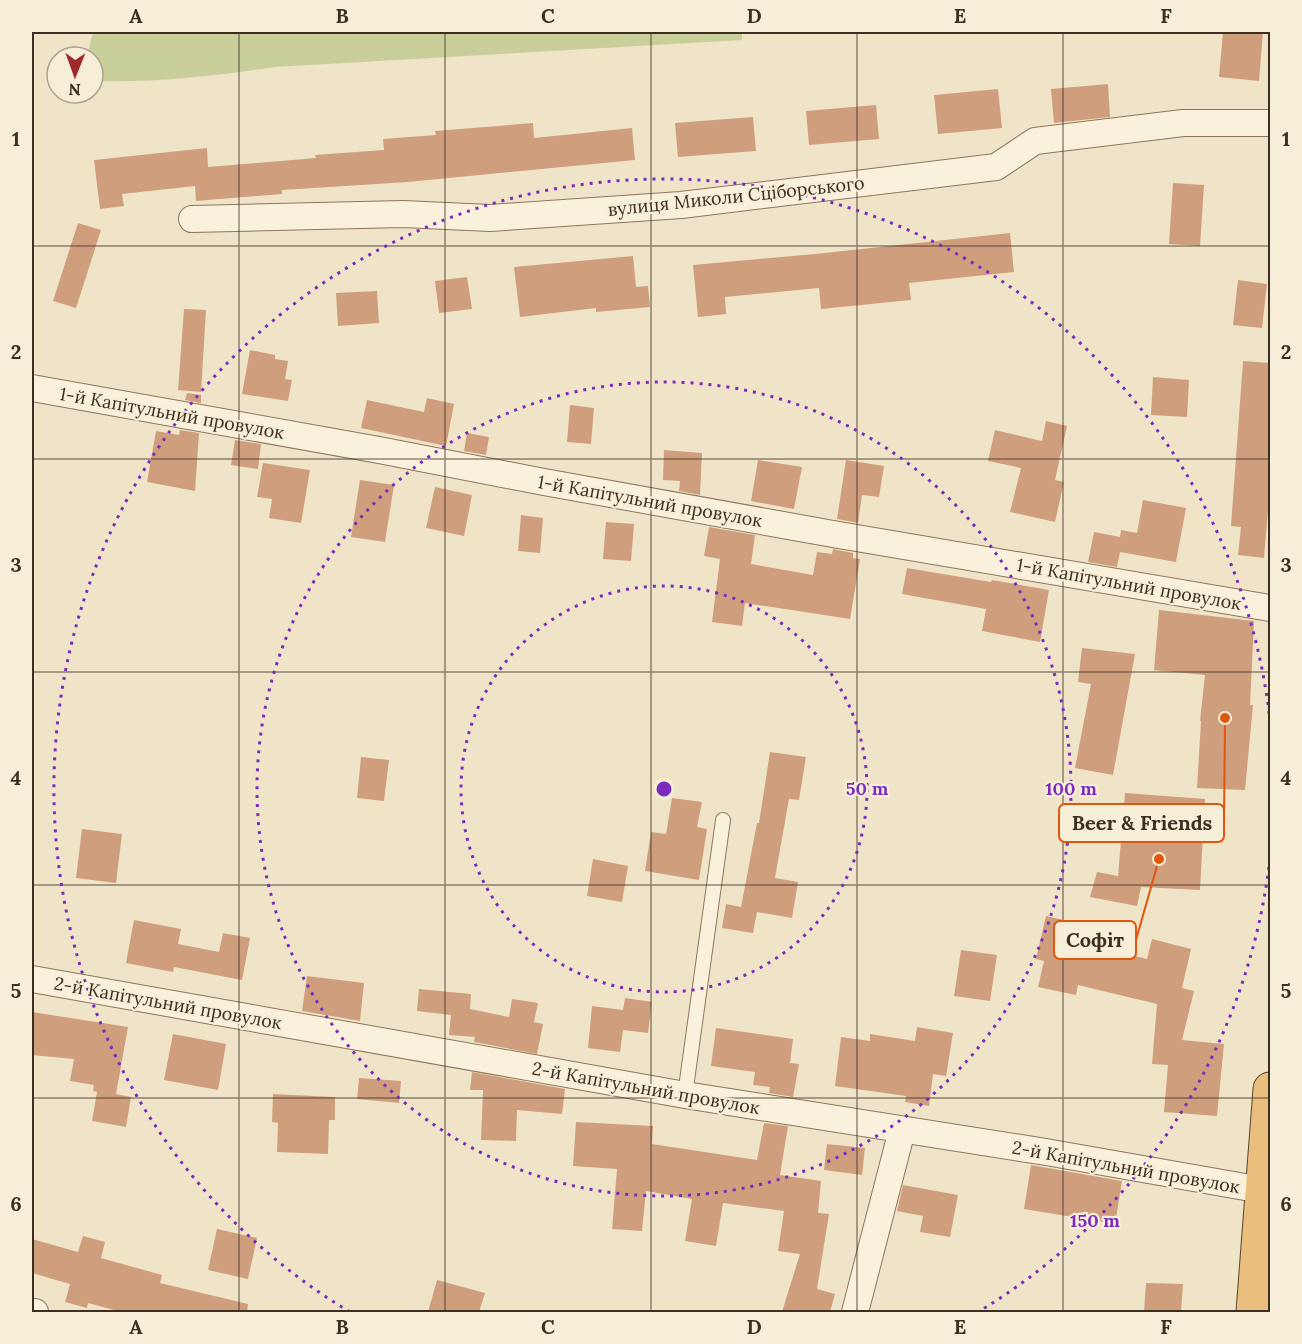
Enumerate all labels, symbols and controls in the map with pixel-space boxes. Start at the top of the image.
text: A [129,3,143,28]
text: B [335,3,349,28]
text: C [541,3,555,28]
text: D [746,3,762,28]
text: E [954,3,966,28]
text: F [1160,3,1172,28]
north arrow [45,45,105,105]
text: N [68,80,81,100]
text: 1 [12,126,20,151]
text: 1 [1282,126,1290,151]
street label: вулиця Миколи Сціборського [607,171,865,221]
text: 2 [11,339,21,364]
text: 2 [1281,339,1291,364]
street label: 1-й Капітульний провулок [58,382,286,444]
street label: 1-й Капітульний провулок [536,470,764,532]
text: 3 [10,552,22,577]
text: 3 [1280,552,1292,577]
street label: 1-й Капітульний провулок [1015,553,1243,615]
text: 4 [11,765,22,790]
text: 4 [1281,765,1292,790]
text: 50 m [846,777,889,800]
text: 100 m [1045,777,1097,800]
centre of rings [654,779,674,799]
callout: Beer & Friends [1059,804,1224,842]
text: Beer & Friends [1072,810,1213,835]
callout: Софіт [1054,921,1136,959]
text: Софіт [1066,927,1125,952]
street label: 2-й Капітульний провулок [52,972,284,1034]
text: 5 [11,978,22,1003]
text: 5 [1281,978,1292,1003]
street label: 2-й Капітульний провулок [530,1057,762,1119]
street label: 2-й Капітульний провулок [1010,1136,1242,1198]
text: 6 [10,1191,22,1216]
text: 6 [1280,1191,1292,1216]
text: 150 m [1070,1209,1120,1232]
text: A [129,1314,143,1339]
text: B [335,1314,349,1339]
text: C [541,1314,555,1339]
text: D [746,1314,762,1339]
text: E [954,1314,966,1339]
text: F [1160,1314,1172,1339]

